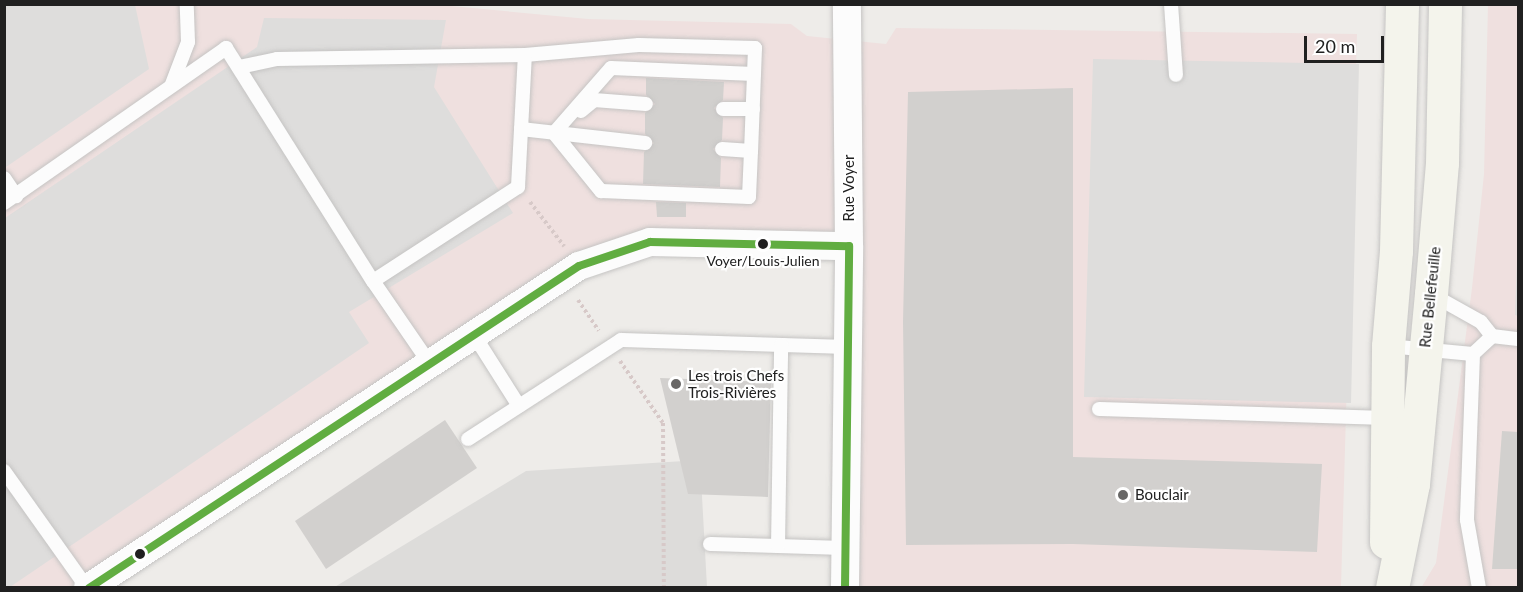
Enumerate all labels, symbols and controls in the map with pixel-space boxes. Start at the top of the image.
scale bar [1307,24,1386,62]
text: 20 m [1315,35,1355,57]
street label: Rue Voyer [840,154,858,222]
marker: Voyer/Louis-Julien [757,238,769,250]
street label: Rue Bellefeuille [1416,246,1444,348]
place label: Voyer/Louis-Julien [706,253,820,269]
place label: Les trois Chefs Trois-Rivières [688,366,784,401]
marker: Les trois Chefs Trois-Rivières [669,377,683,391]
place label: Bouclair [1135,486,1189,504]
marker: Bouclair [1116,488,1130,502]
unlabelled marker [134,548,146,560]

